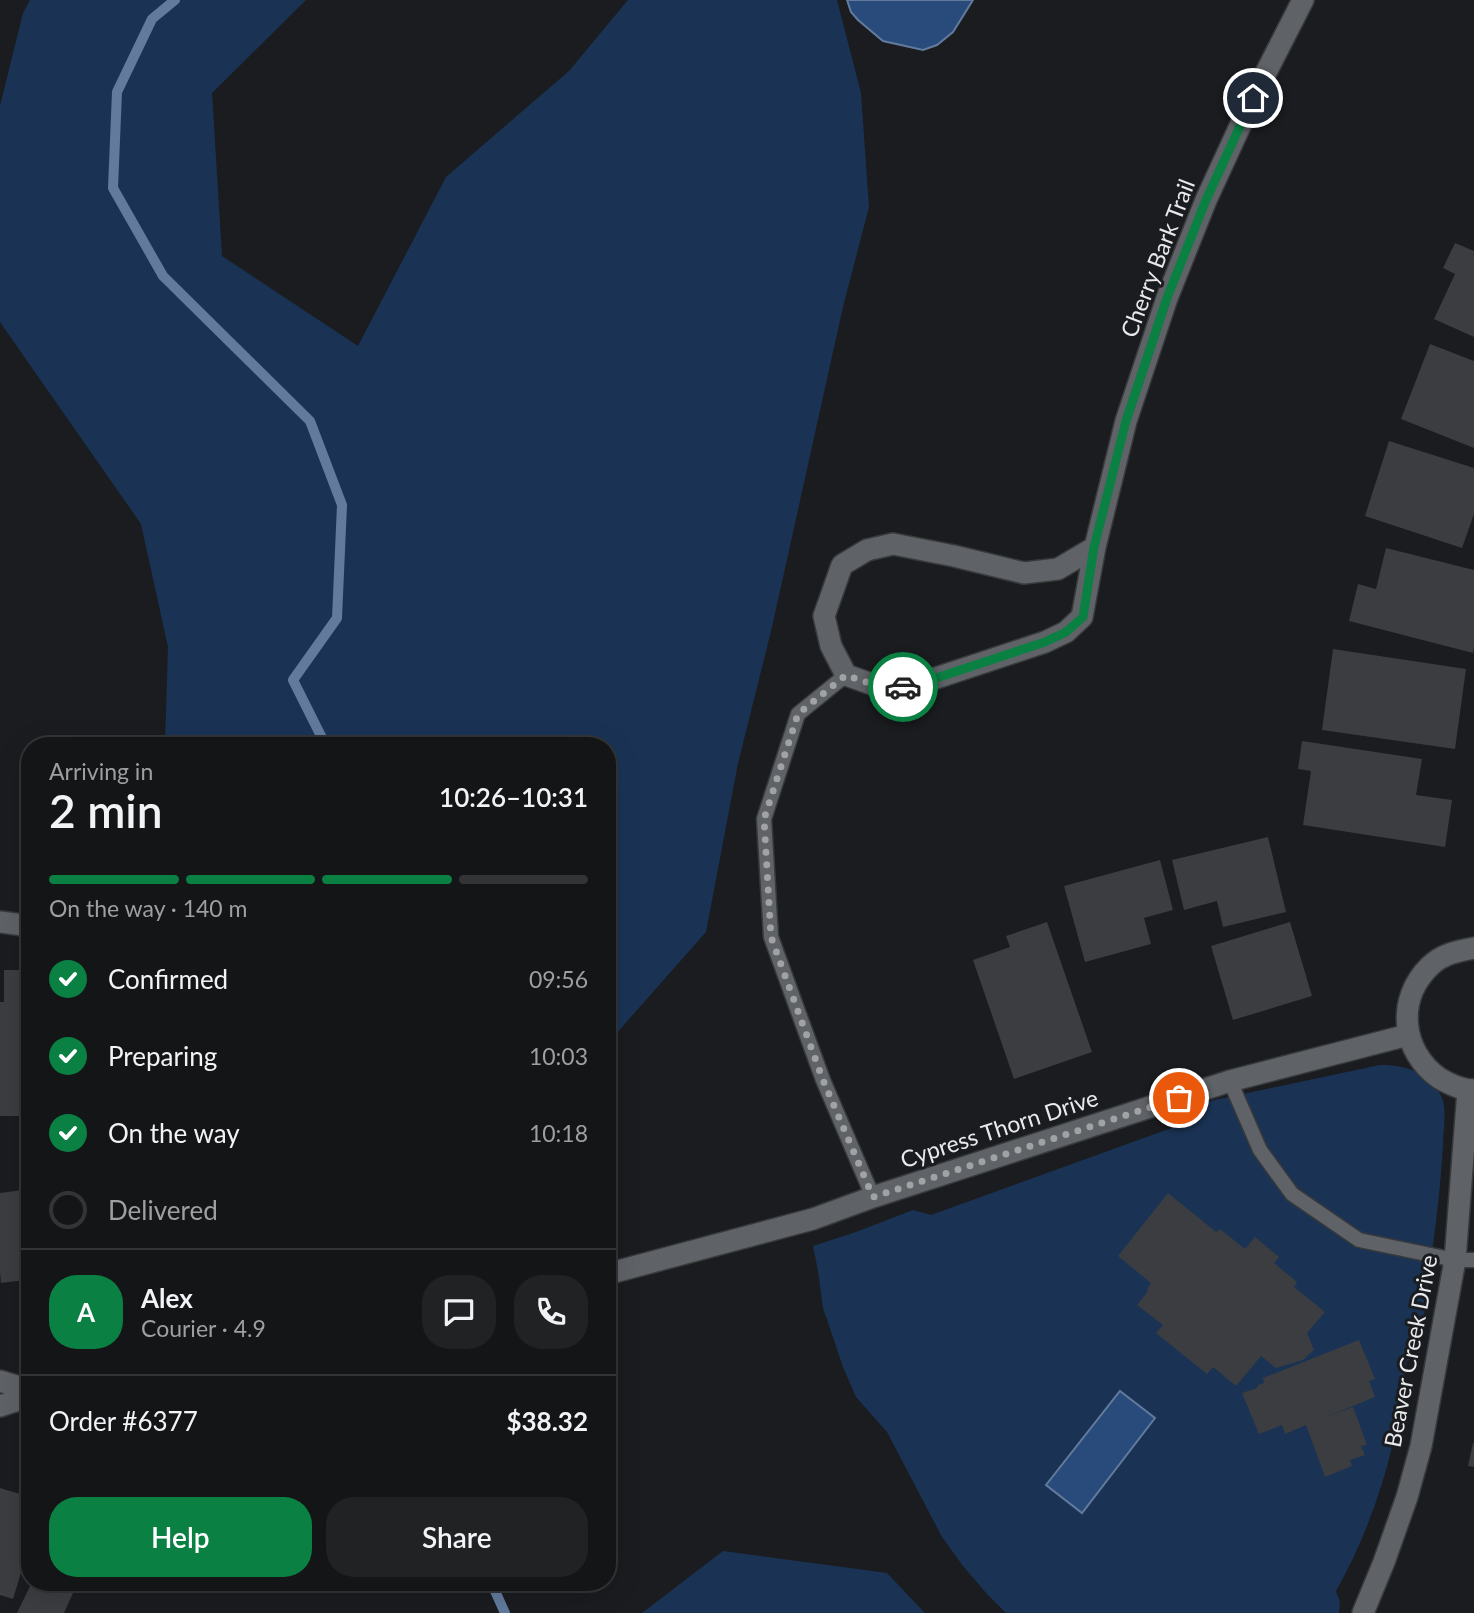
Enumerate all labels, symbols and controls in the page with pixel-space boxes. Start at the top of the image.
pin [1223,68,1283,128]
icon: home [1234,79,1272,117]
street label: Cherry Bark Trail [1114,175,1200,341]
courier [868,652,938,722]
icon: car [884,668,922,706]
text: Arriving in [49,757,153,785]
text: 10:26–10:31 [439,781,588,813]
text: 2 min [49,783,163,838]
text: On the way · 140 m [49,894,248,922]
icon: check [49,960,87,998]
text: Confirmed [108,963,228,995]
text: 09:56 [529,965,588,993]
icon: check [49,1037,87,1075]
text: Preparing [108,1040,217,1072]
text: 10:03 [529,1042,588,1070]
pin [1149,1068,1209,1128]
icon: bag [1160,1079,1198,1117]
street label: Cypress Thorn Drive [897,1083,1101,1173]
icon: check [49,1114,87,1152]
text: On the way [108,1117,240,1149]
text: 10:18 [529,1119,588,1147]
text: Delivered [108,1194,218,1226]
street label: Beaver Creek Drive [1378,1252,1442,1450]
button: chat [422,1275,496,1349]
button: phone [514,1275,588,1349]
text: Alex [141,1282,193,1314]
text: A [77,1296,95,1328]
text: Courier · 4.9 [141,1314,266,1342]
text: Order #6377 [49,1405,198,1437]
text: $38.32 [506,1405,588,1437]
button: Help [49,1497,312,1577]
button: Share [326,1497,588,1577]

